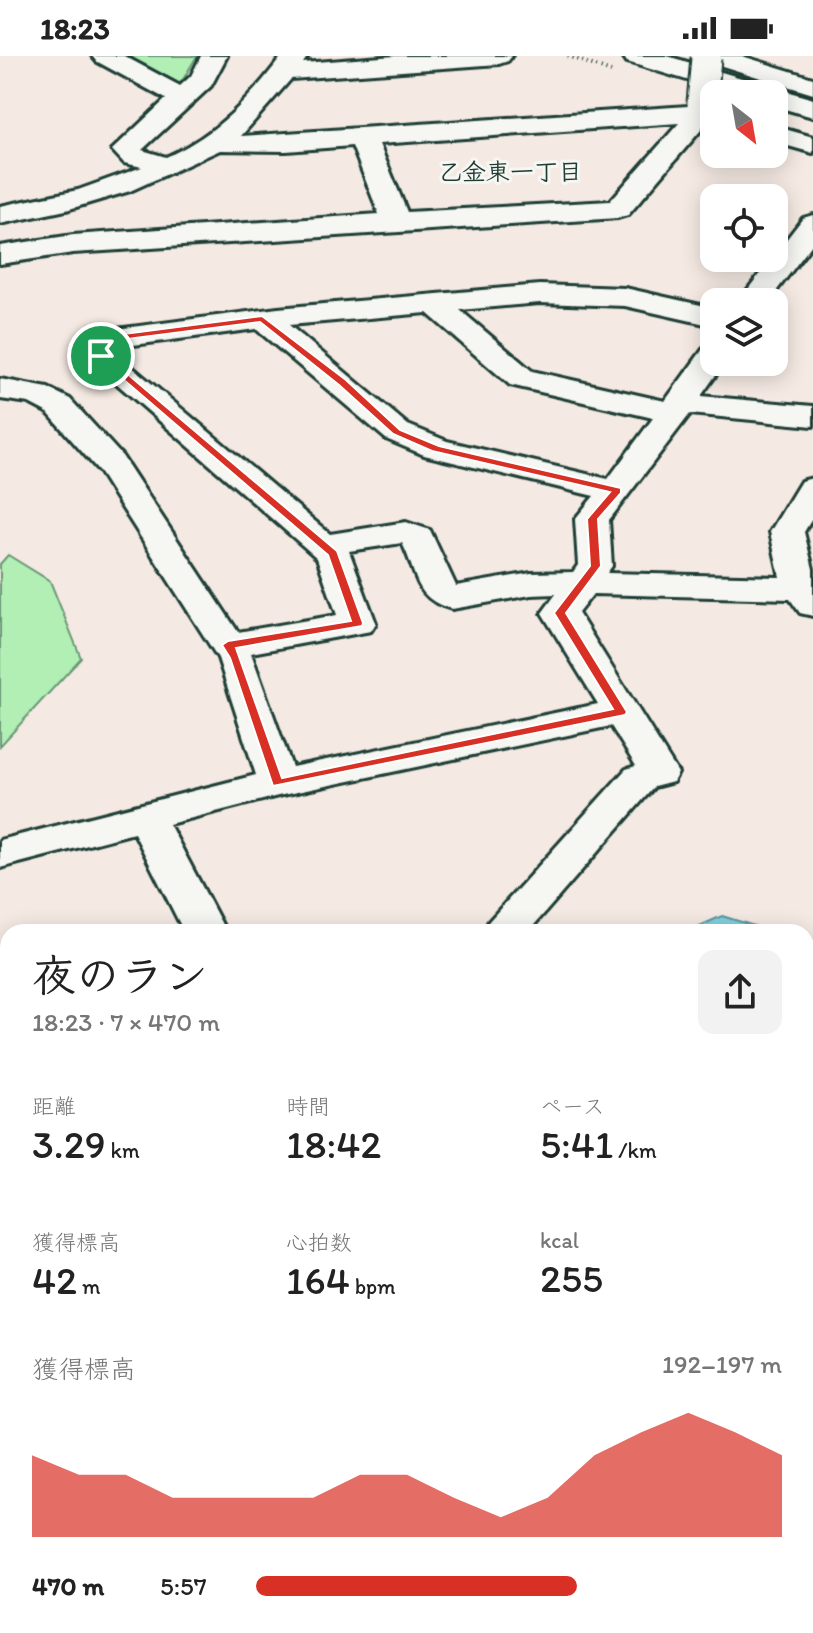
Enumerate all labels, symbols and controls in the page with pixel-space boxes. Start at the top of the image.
text: 18:23 [40,10,110,47]
north arrow [700,80,788,168]
map controls [700,80,788,376]
district label: 乙金東一丁目 [438,157,582,186]
button: locate [700,184,788,272]
button: layers [700,288,788,376]
pin [67,322,135,390]
icon: arrive [79,334,123,378]
text: 夜のラン [32,949,208,1002]
button: share [698,950,782,1034]
text: 18:23 · 7 × 470 m [32,1006,220,1038]
text: 距離 [32,1093,76,1120]
text: 時間 [286,1093,330,1120]
text: ペース [540,1093,605,1120]
text: 3.29 [32,1120,106,1168]
text: 18:42 [286,1120,381,1168]
text: 5:41 [540,1120,613,1168]
text: km [106,1137,140,1164]
text: /km [613,1137,657,1164]
text: kcal [540,1227,579,1254]
text: 獲得標高 [32,1229,120,1256]
text: 心拍数 [286,1229,352,1256]
text: 255 [540,1254,603,1302]
text: 42 [32,1256,77,1304]
text: 164 [286,1256,350,1304]
text: m [77,1273,101,1300]
text: bpm [350,1273,396,1300]
text: 192–197 m [662,1348,782,1380]
text: 獲得標高 [32,1353,136,1385]
text: 470 m [32,1570,104,1602]
text: 5:57 [160,1570,207,1602]

